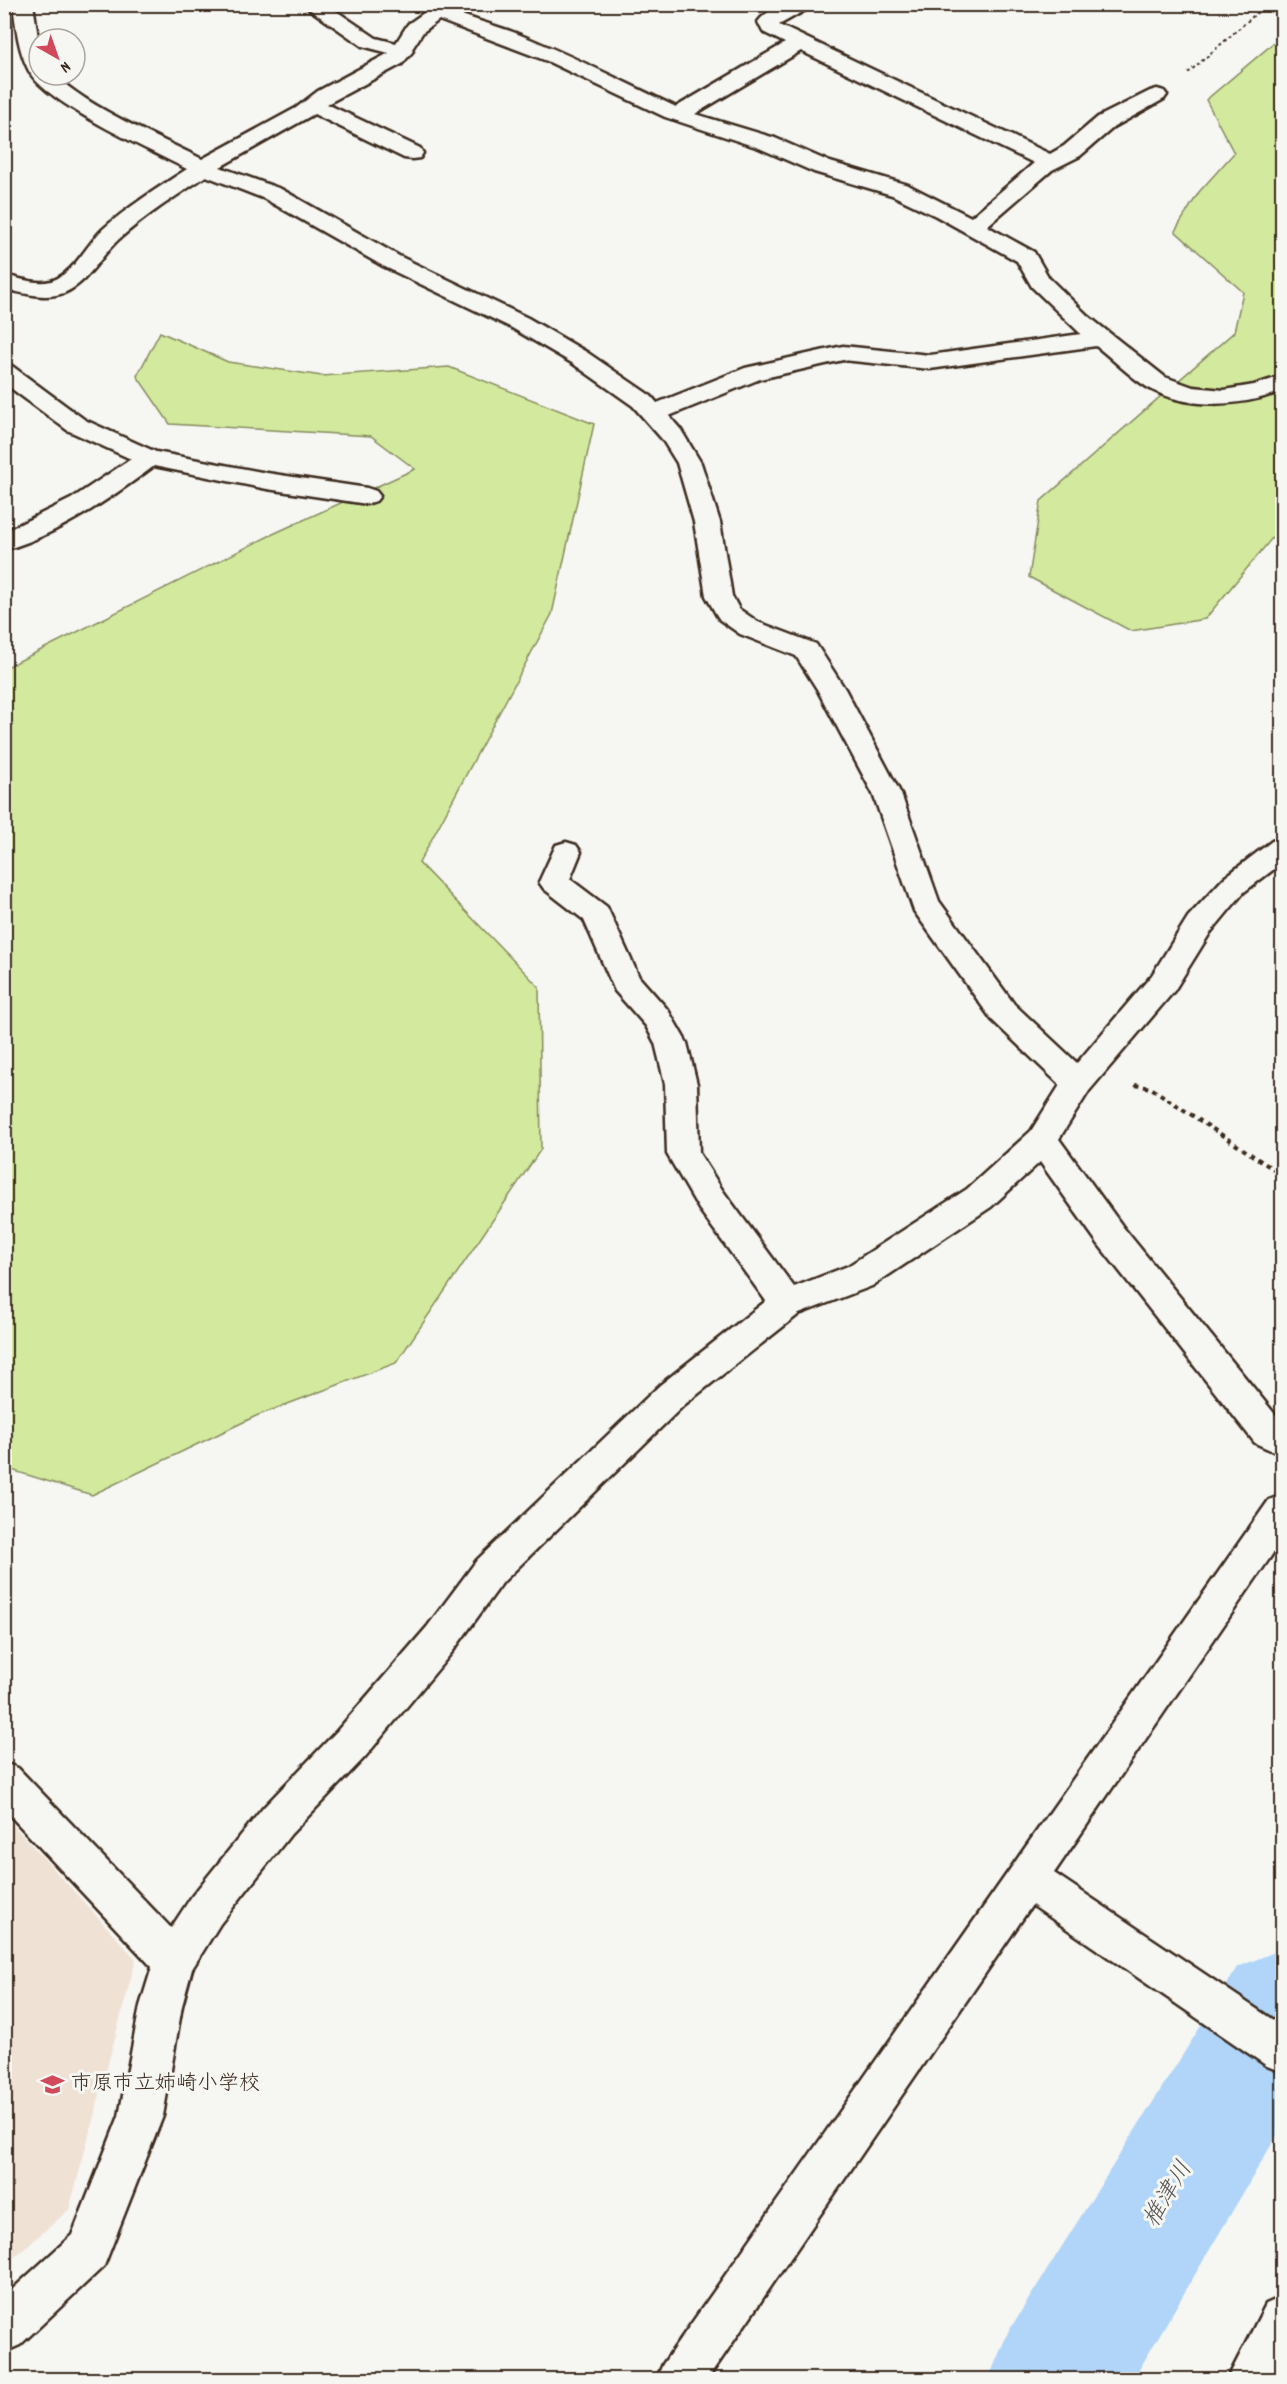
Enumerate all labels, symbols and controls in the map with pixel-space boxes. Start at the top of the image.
north arrow [27,27,87,87]
text: N [55,55,75,78]
place label: 市原市立姉崎小学校 [71,2070,260,2100]
school or university icon: 市原市立姉崎小学校 [40,2072,66,2098]
water label: 椎津川 [1136,2155,1202,2235]

